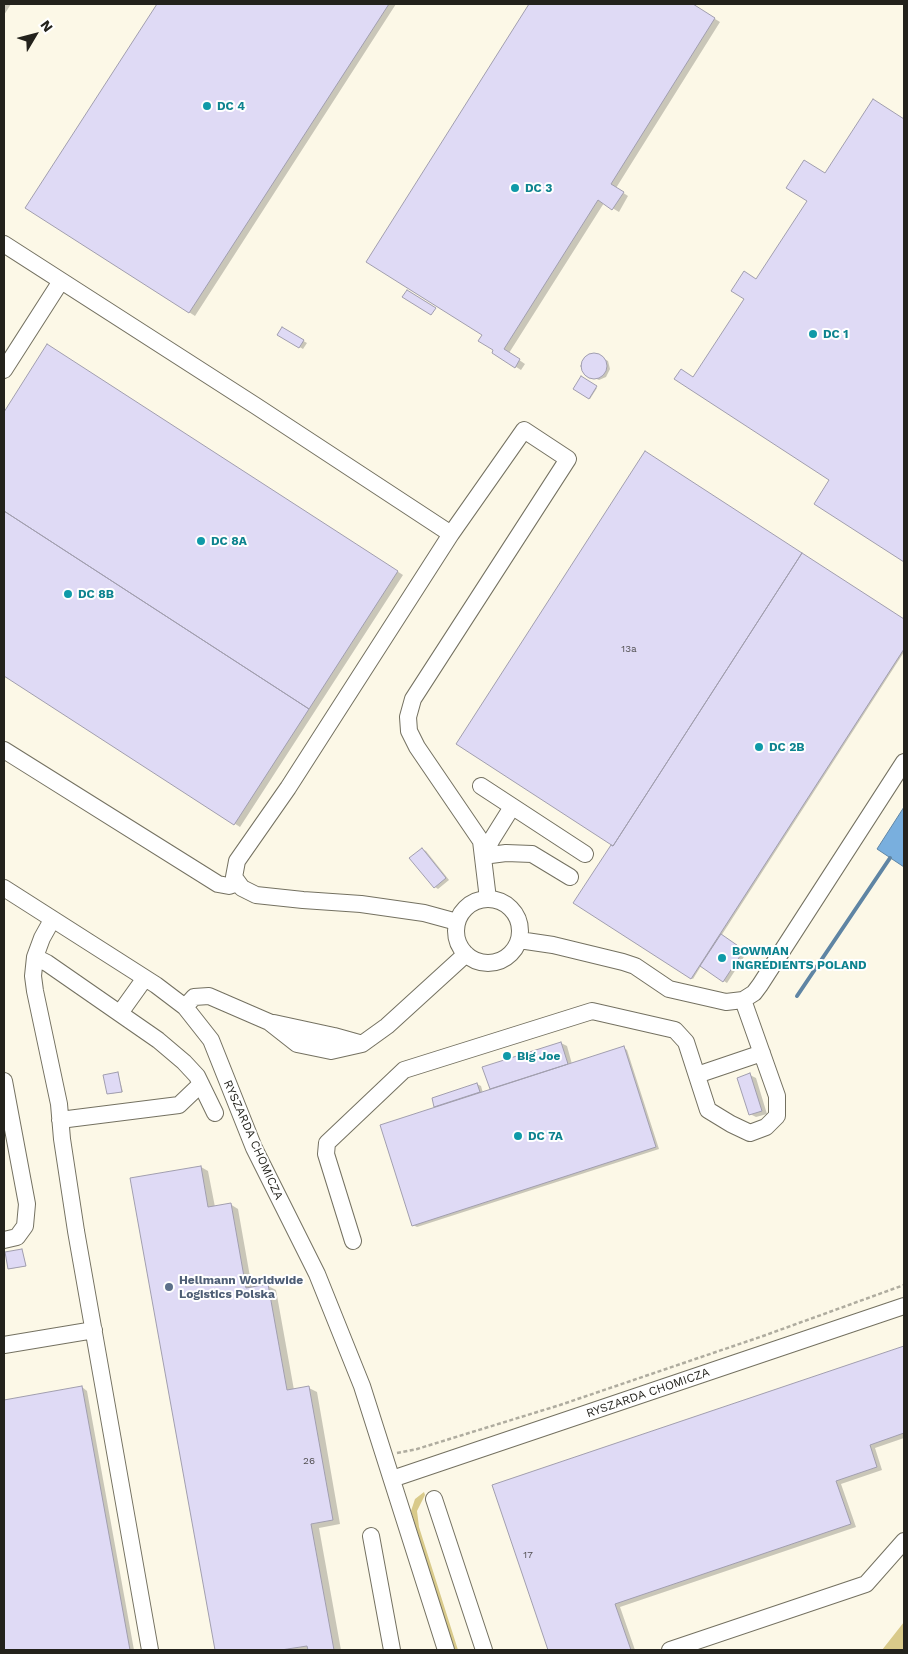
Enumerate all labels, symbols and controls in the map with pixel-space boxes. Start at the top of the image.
north arrow [10,10,60,60]
text: N [37,17,56,35]
place label: DC 4 [217,99,245,113]
marker: DC 4 [201,100,213,112]
place label: DC 3 [525,181,552,195]
marker: DC 3 [509,182,521,194]
place label: DC 1 [823,327,848,341]
marker: DC 1 [807,328,819,340]
place label: DC 8A [211,534,247,548]
marker: DC 8A [195,535,207,547]
place label: DC 8B [78,587,114,601]
marker: DC 8B [62,588,74,600]
house number: 13a [621,643,637,655]
place label: DC 2B [769,740,805,754]
marker: DC 2B [753,741,765,753]
place label: BOWMAN INGREDIENTS POLAND [732,944,867,972]
marker: BOWMAN INGREDIENTS POLAND [716,952,728,964]
place label: Big Joe [517,1049,560,1063]
marker: Big Joe [501,1050,513,1062]
street label: RYSZARDA CHOMICZA [220,1078,286,1202]
place label: DC 7A [528,1129,563,1143]
marker: DC 7A [512,1130,524,1142]
place label: Hellmann Worldwide Logistics Polska [179,1273,303,1301]
marker: Hellmann Worldwide Logistics Polska [163,1281,175,1293]
street label: RYSZARDA CHOMICZA [584,1365,712,1421]
house number: 26 [303,1455,315,1467]
house number: 17 [523,1549,533,1561]

